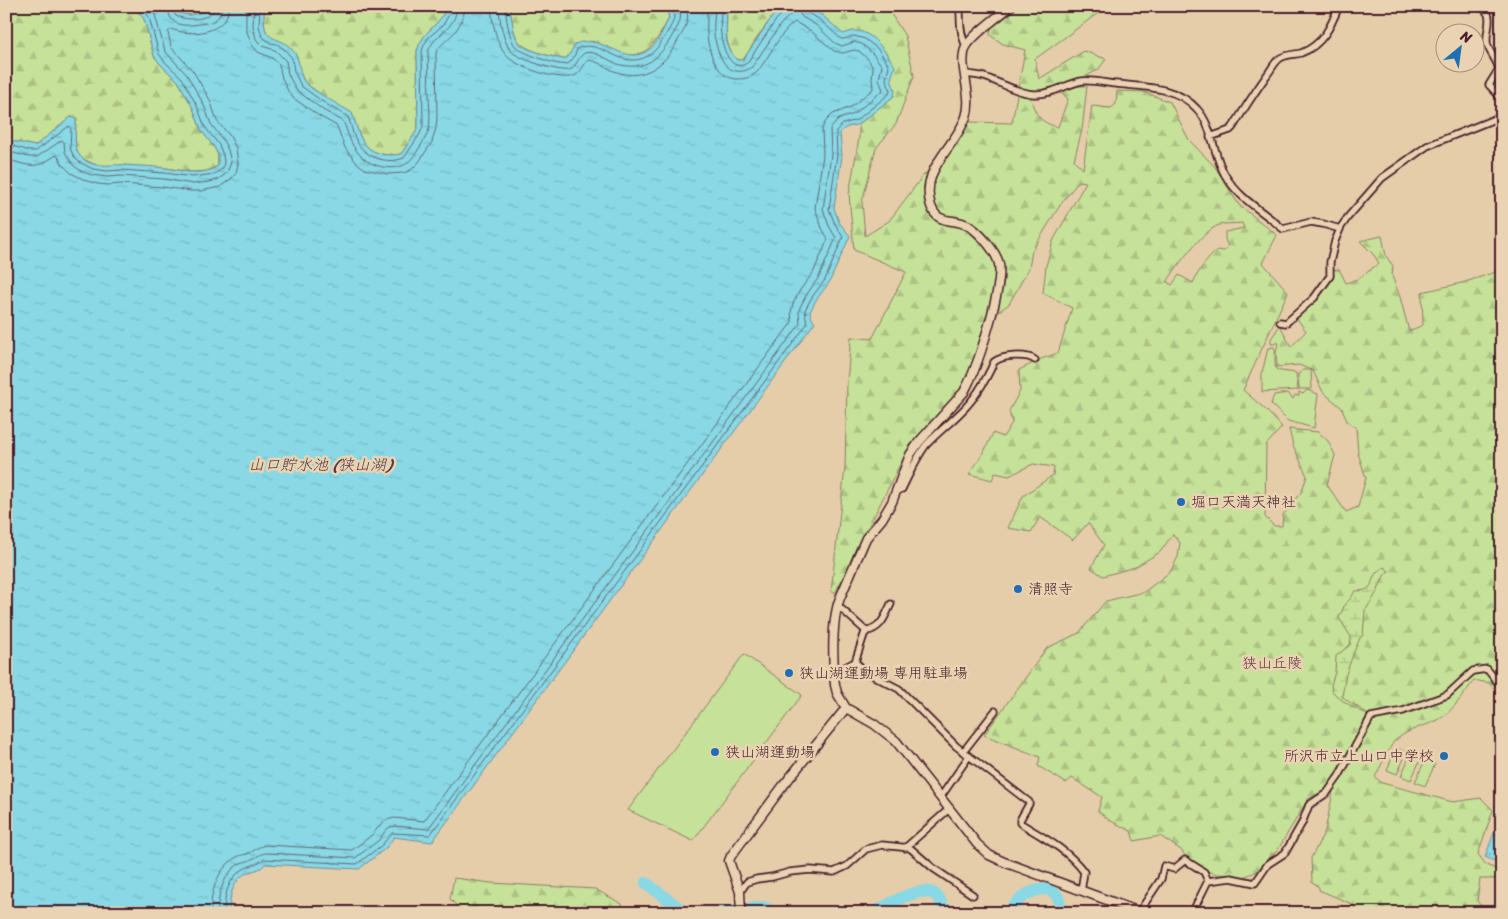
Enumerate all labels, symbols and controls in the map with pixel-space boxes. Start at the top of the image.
north arrow [1436,22,1486,72]
text: N [1455,23,1477,50]
water label: 山口貯水池 (狭山湖) [248,450,395,479]
place label: 堀口天満天神社 [1191,489,1296,515]
marker: 堀口天満天神社 [1175,496,1187,508]
place label: 清照寺 [1028,576,1073,602]
marker: 清照寺 [1012,583,1024,595]
park label: 狭山丘陵 [1242,650,1302,676]
place label: 狭山湖運動場 専用駐車場 [799,660,968,686]
marker: 狭山湖運動場 専用駐車場 [783,667,795,679]
place label: 狭山湖運動場 [725,739,815,765]
place label: 所沢市立上山口中学校 [1284,743,1434,769]
marker: 狭山湖運動場 [709,746,721,758]
marker: 所沢市立上山口中学校 [1438,750,1450,762]

